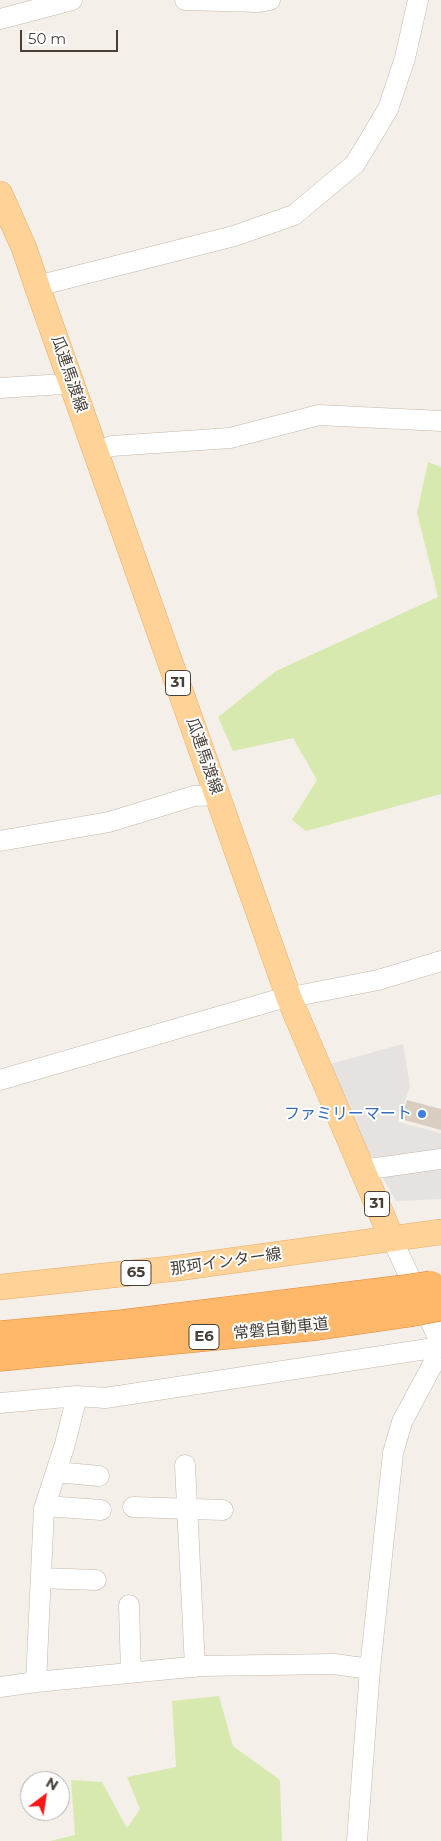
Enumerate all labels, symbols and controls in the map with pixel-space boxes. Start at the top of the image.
scale bar [22,20,120,52]
text: 50 m [28,29,66,48]
street label: 瓜連馬渡線 [47,333,91,415]
road number: 31 [166,670,190,696]
street label: 瓜連馬渡線 [182,715,226,797]
place label: ファミリーマート [284,1104,412,1124]
marker: ファミリーマート [416,1108,428,1120]
road number: 31 [364,1192,390,1216]
street label: 那珂インター線 [169,1245,283,1279]
road number: 65 [121,1260,151,1286]
street label: 常磐自動車道 [232,1314,330,1344]
road number: E6 [189,1324,219,1350]
north arrow [20,1771,70,1821]
text: N [43,1773,62,1795]

